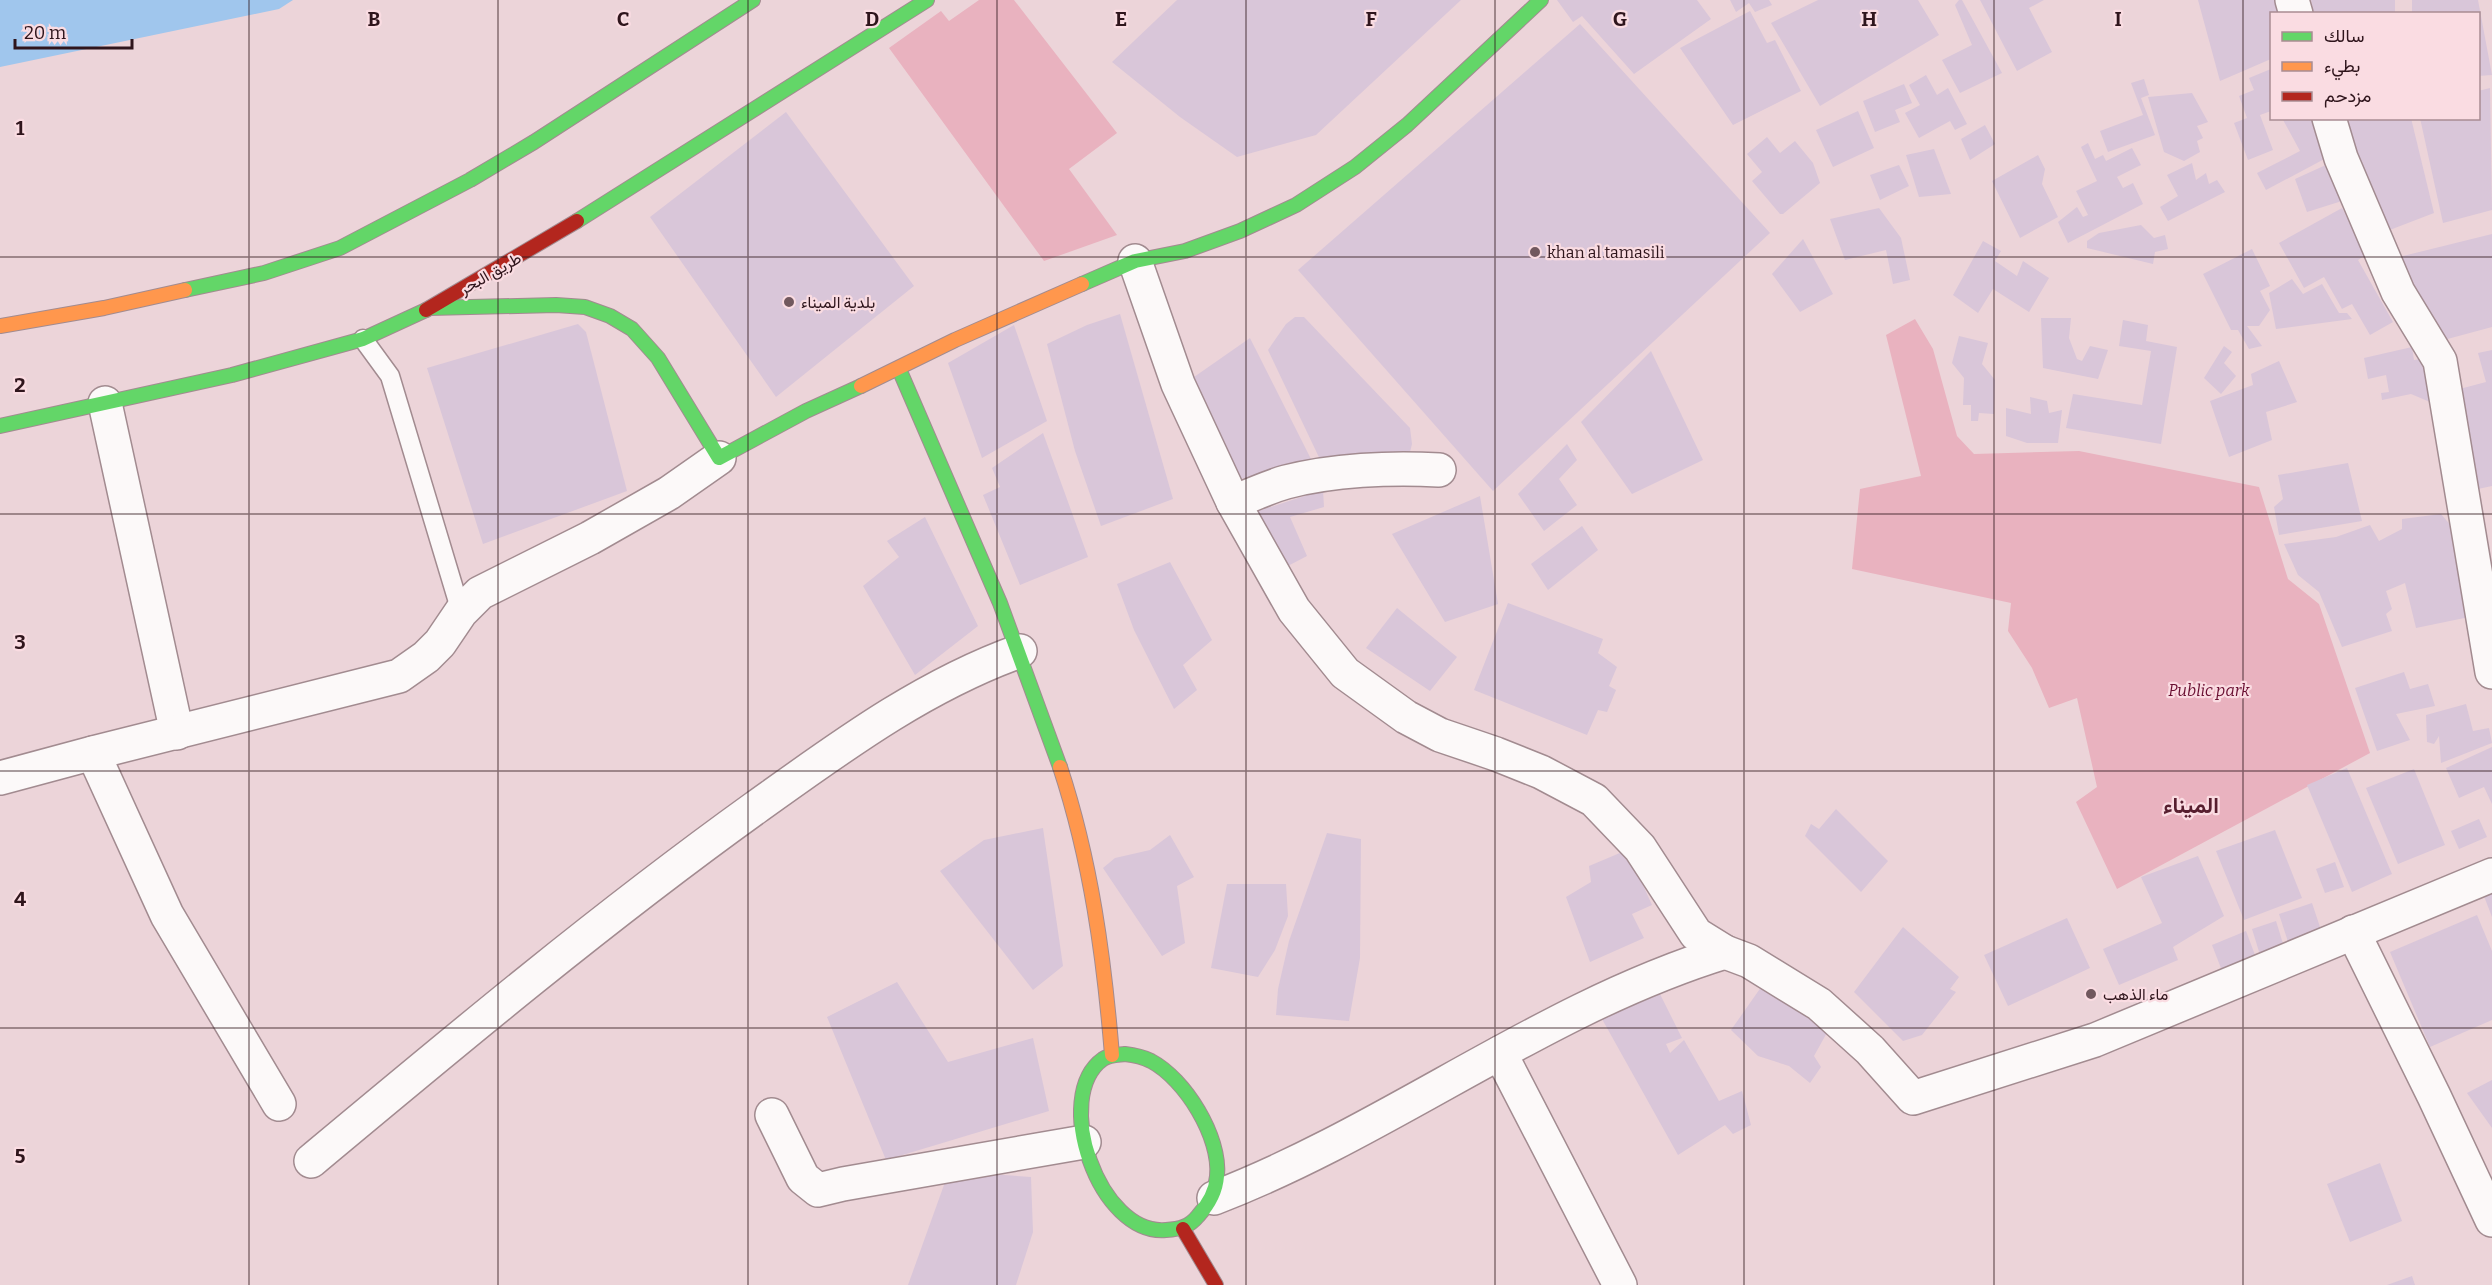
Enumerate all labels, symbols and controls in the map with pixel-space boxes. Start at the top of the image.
text: B [368,7,381,31]
text: C [617,7,629,31]
text: D [865,7,879,31]
text: E [1115,7,1127,31]
text: F [1365,7,1377,31]
text: G [1613,7,1627,31]
text: H [1861,7,1877,31]
text: I [2114,7,2122,31]
scale bar [15,12,132,50]
legend [2270,12,2480,120]
text: 20 m [24,22,66,44]
text: سالك [2324,25,2364,47]
text: بطيء [2324,55,2360,81]
text: مزدحم [2324,85,2371,108]
text: 1 [16,116,25,140]
place label: khan al tamasili [1547,243,1665,262]
marker: khan al tamasili [1528,245,1542,259]
street label: طريق البحر [455,248,525,300]
place label: بلدية الميناء [801,293,875,312]
marker: بلدية الميناء [782,295,796,309]
text: 2 [14,373,26,397]
text: 3 [14,630,26,654]
park label: Public park [2168,681,2250,700]
district label: الميناء [2163,792,2219,819]
text: 4 [14,887,26,911]
place label: ماء الذهب [2103,985,2168,1004]
marker: ماء الذهب [2084,987,2098,1001]
text: 5 [15,1144,26,1168]

